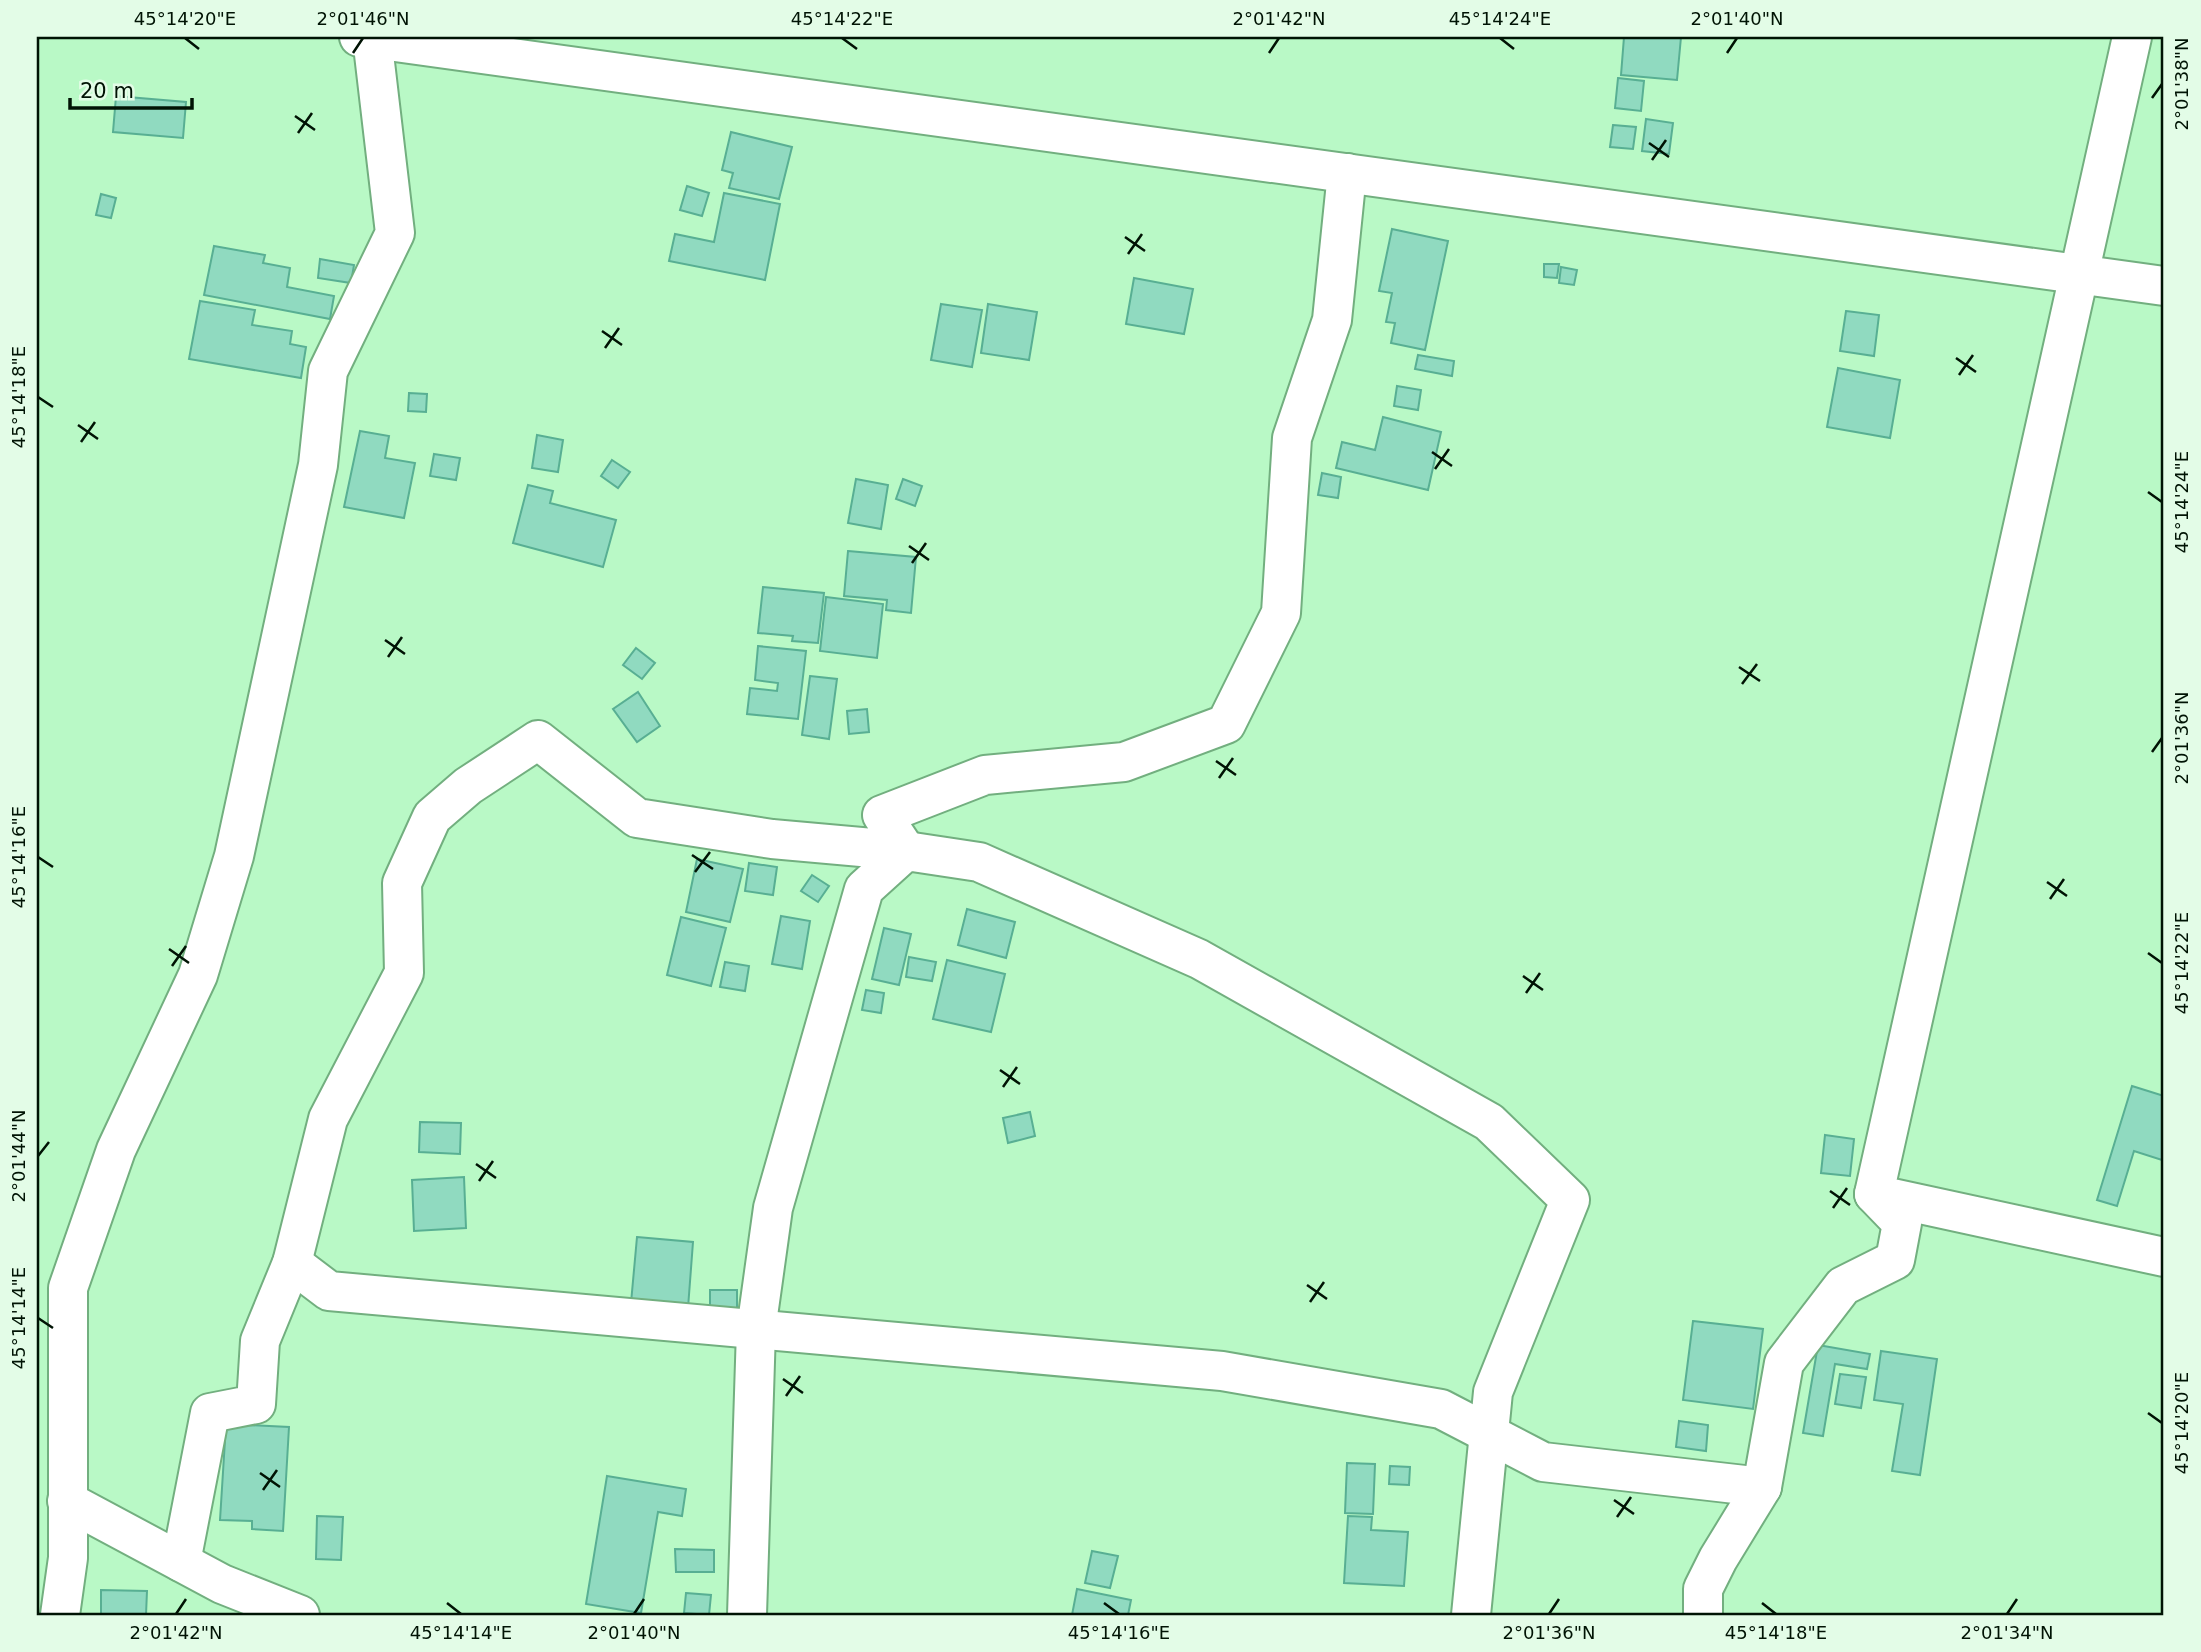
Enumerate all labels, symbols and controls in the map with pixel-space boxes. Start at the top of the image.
text: 45°14'20"E [134,8,236,29]
text: 2°01'46"N [317,8,409,29]
text: 45°14'22"E [791,8,893,29]
text: 2°01'42"N [1233,8,1325,29]
text: 45°14'24"E [1449,8,1551,29]
text: 2°01'40"N [1691,8,1783,29]
text: 2°01'38"N [2171,38,2192,130]
scale bar [70,66,192,110]
text: 20 m [80,79,134,103]
text: 45°14'18"E [8,346,29,448]
text: 45°14'24"E [2171,451,2192,553]
text: 2°01'36"N [2171,692,2192,784]
text: 45°14'16"E [8,806,29,908]
text: 45°14'22"E [2171,912,2192,1014]
text: 2°01'44"N [8,1110,29,1202]
text: 45°14'14"E [8,1267,29,1369]
text: 45°14'20"E [2171,1372,2192,1474]
text: 2°01'42"N [130,1622,222,1643]
text: 45°14'14"E [410,1622,512,1643]
text: 2°01'40"N [588,1622,680,1643]
text: 45°14'16"E [1068,1622,1170,1643]
text: 2°01'36"N [1503,1622,1595,1643]
text: 45°14'18"E [1725,1622,1827,1643]
text: 2°01'34"N [1961,1622,2053,1643]

